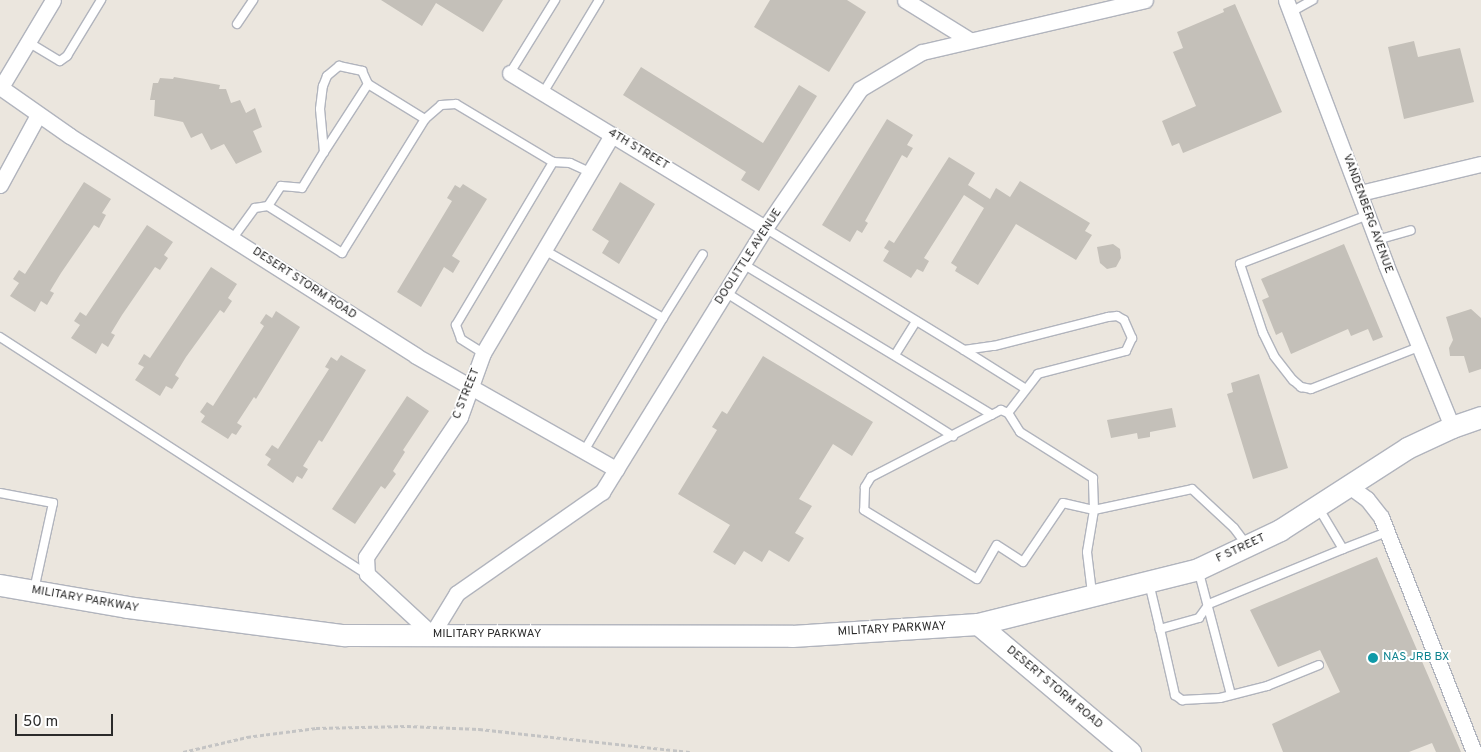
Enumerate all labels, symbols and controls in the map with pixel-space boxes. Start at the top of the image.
street label: 4TH STREET [605,126,671,174]
street label: VANDENBERG AVENUE [1339,152,1395,276]
street label: DOOLITTLE AVENUE [712,206,786,308]
street label: DESERT STORM ROAD [249,245,359,323]
street label: C STREET [450,366,484,422]
street label: F STREET [1214,531,1268,567]
street label: MILITARY PARKWAY [30,583,140,617]
street label: MILITARY PARKWAY [837,620,947,640]
street label: MILITARY PARKWAY [432,628,542,642]
street label: DESERT STORM ROAD [1003,643,1105,733]
place label: NAS JRB BX [1383,651,1449,665]
marker: NAS JRB BX [1367,652,1379,664]
scale bar [18,704,115,736]
text: 50 m [23,713,58,732]

